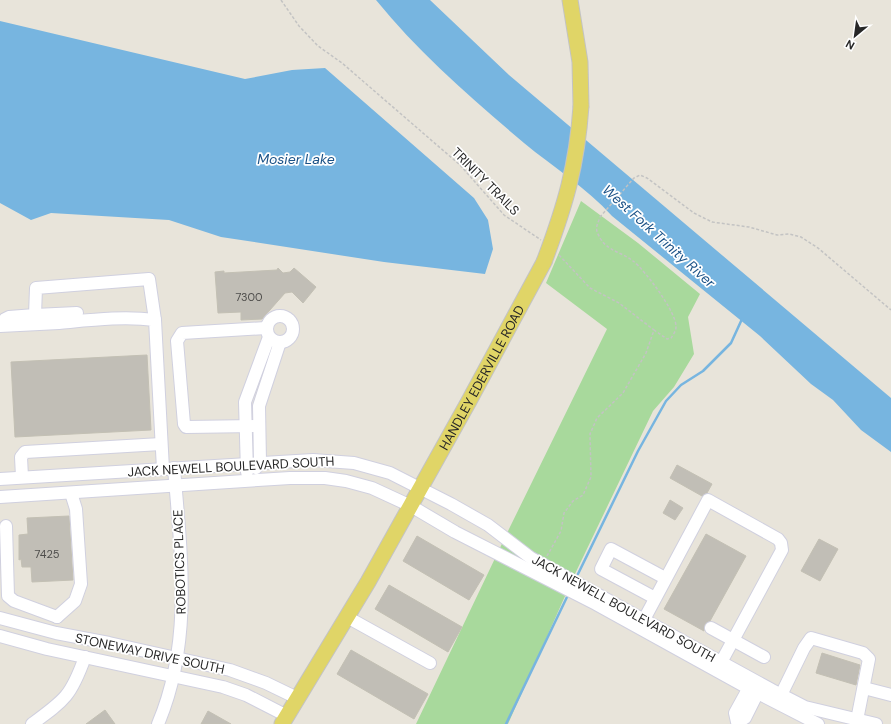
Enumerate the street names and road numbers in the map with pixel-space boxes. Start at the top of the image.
street label: TRINITY TRAILS [448,144,523,219]
street label: HANDLEY EDERVILLE ROAD [435,302,528,453]
street label: JACK NEWELL BOULEVARD SOUTH [127,453,335,480]
street label: ROBOTICS PLACE [169,509,190,615]
street label: JACK NEWELL BOULEVARD SOUTH [529,551,718,666]
street label: STONEWAY DRIVE SOUTH [74,629,226,678]

